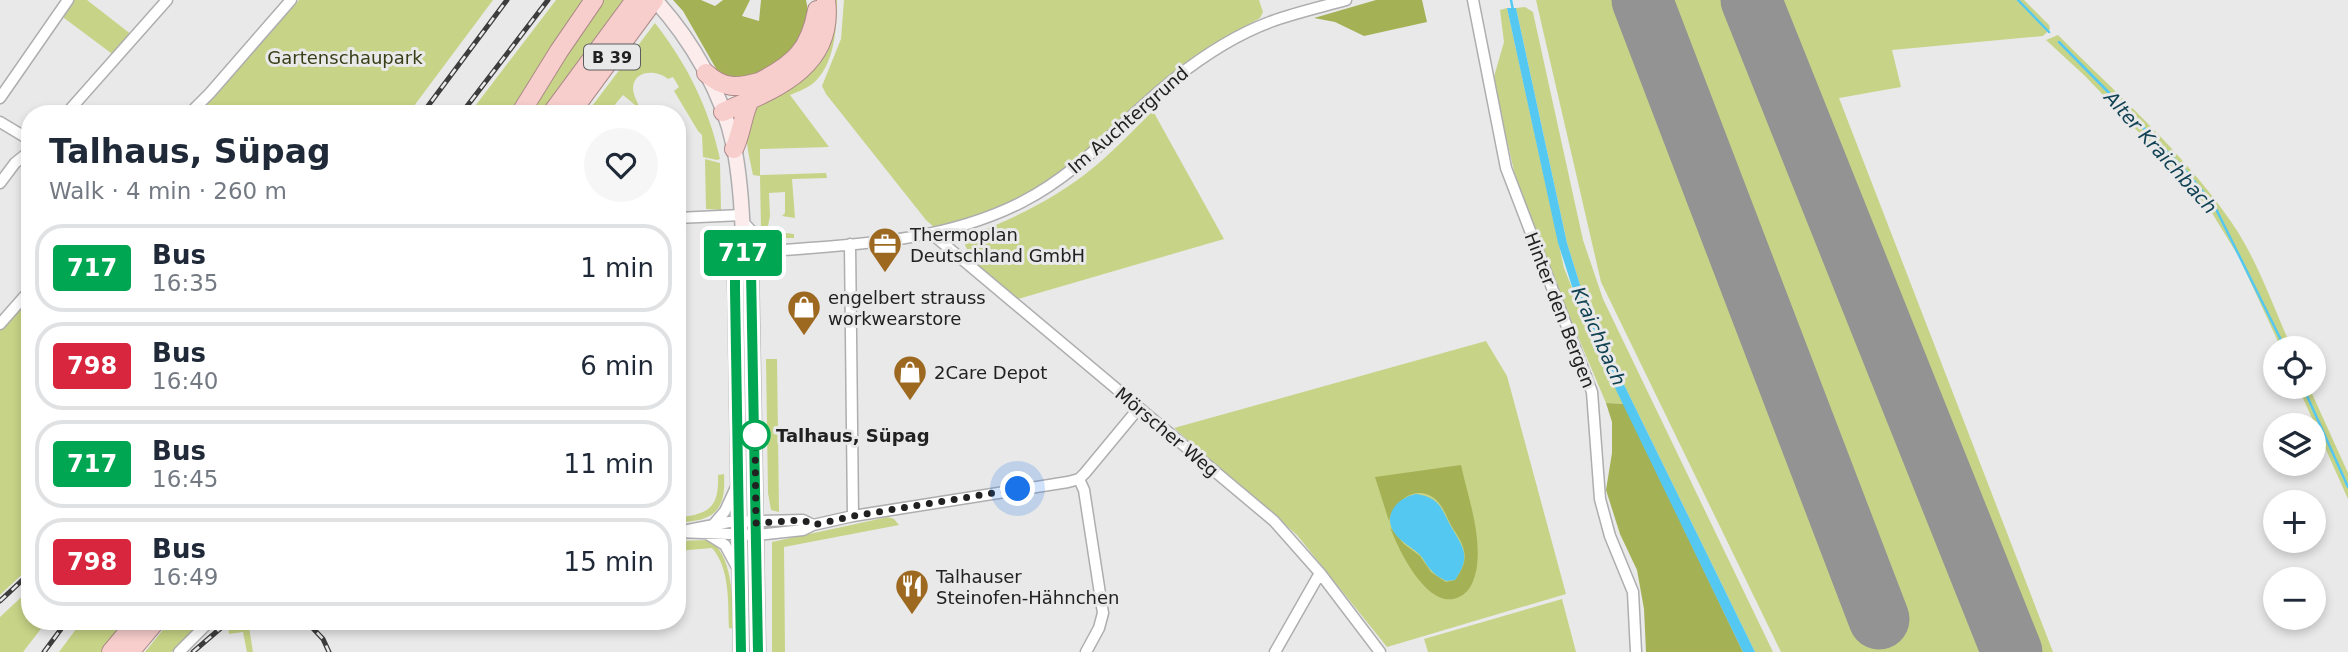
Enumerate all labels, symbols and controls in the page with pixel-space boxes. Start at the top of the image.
road number: B 39 [584,44,640,69]
park label: Gartenschaupark [267,47,423,68]
street label: Im Auchtergrund [1064,62,1192,178]
water label: Alter Kraichbach [2099,85,2222,218]
button: heart [584,128,658,202]
text: Talhaus, Süpag [49,132,331,171]
text: Walk · 4 min · 260 m [49,178,287,204]
place label: Thermoplan Deutschland GmbH [909,224,1085,266]
office icon: Thermoplan Deutschland GmbH [866,225,904,274]
street label: Hinter den Bergen [1521,229,1599,391]
line badge: 717 [703,230,783,276]
text: 717 [718,239,768,267]
text: Bus [152,240,206,270]
text: 1 min [580,253,654,283]
text: 717 [67,254,117,282]
text: 16:35 [152,270,218,296]
water label: Kraichbach [1567,283,1631,389]
place label: engelbert strauss workwearstore [828,287,986,329]
shop icon: engelbert strauss workwearstore [785,288,823,337]
map controls [2263,336,2326,630]
button: locate [2263,336,2326,399]
text: Bus [152,338,206,368]
text: 6 min [580,351,654,381]
text: 798 [67,352,117,380]
shop icon: 2Care Depot [891,353,929,402]
place label: 2Care Depot [934,362,1047,383]
text: 16:40 [152,368,218,394]
street label: Mörscher Weg [1111,383,1223,481]
button: layers [2263,413,2326,476]
marker: Talhaus, Süpag [740,420,770,450]
place label: Talhaus, Süpag [776,425,930,446]
text: Bus [152,436,206,466]
text: 11 min [564,449,654,479]
text: 717 [67,450,117,478]
text: 16:45 [152,466,218,492]
your location [1000,471,1035,506]
button: + [2263,490,2326,553]
text: Bus [152,534,206,564]
text: 15 min [564,547,654,577]
text: 798 [67,548,117,576]
text: 16:49 [152,564,218,590]
place label: Talhauser Steinofen-Hähnchen [935,566,1119,608]
restaurant icon: Talhauser Steinofen-Hähnchen [893,567,931,616]
button: − [2263,567,2326,630]

